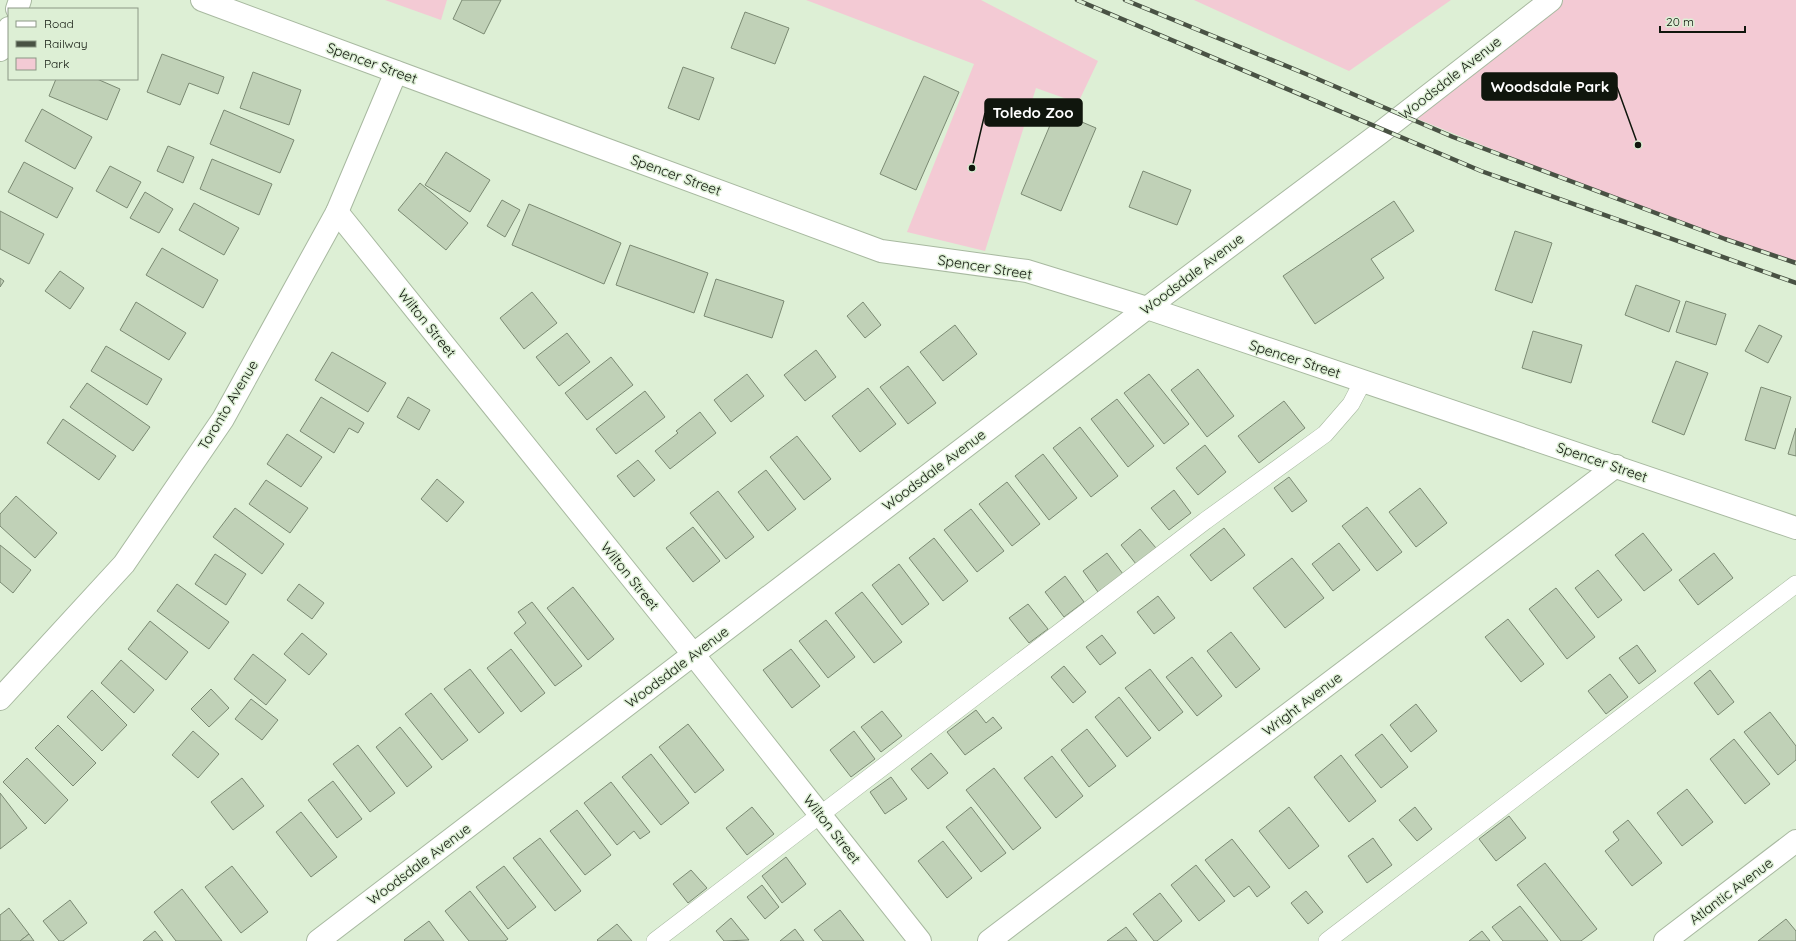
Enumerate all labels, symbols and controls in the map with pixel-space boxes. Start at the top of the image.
legend [8,8,138,80]
scale bar [1660,8,1745,34]
text: 20 m [1666,14,1694,29]
text: Road [44,16,74,31]
street label: Woodsdale Avenue [1395,32,1505,124]
text: Railway [44,36,88,51]
street label: Spencer Street [324,38,420,88]
text: Park [44,56,69,71]
callout: Woodsdale Park [1482,73,1617,100]
text: Woodsdale Park [1491,77,1609,96]
callout: Toledo Zoo [985,99,1082,126]
text: Toledo Zoo [992,103,1074,122]
street label: Spencer Street [628,150,724,200]
street label: Woodsdale Avenue [1137,229,1247,319]
street label: Spencer Street [937,251,1034,283]
street label: Wilton Street [394,285,460,361]
street label: Spencer Street [1247,336,1343,382]
street label: Toronto Avenue [194,357,262,453]
street label: Woodsdale Avenue [879,425,989,515]
street label: Spencer Street [1554,438,1650,486]
street label: Wilton Street [597,538,663,614]
street label: Woodsdale Avenue [622,622,732,712]
street label: Wright Avenue [1259,668,1345,740]
street label: Wilton Street [799,791,865,867]
street label: Woodsdale Avenue [364,819,474,909]
street label: Atlantic Avenue [1686,854,1777,928]

